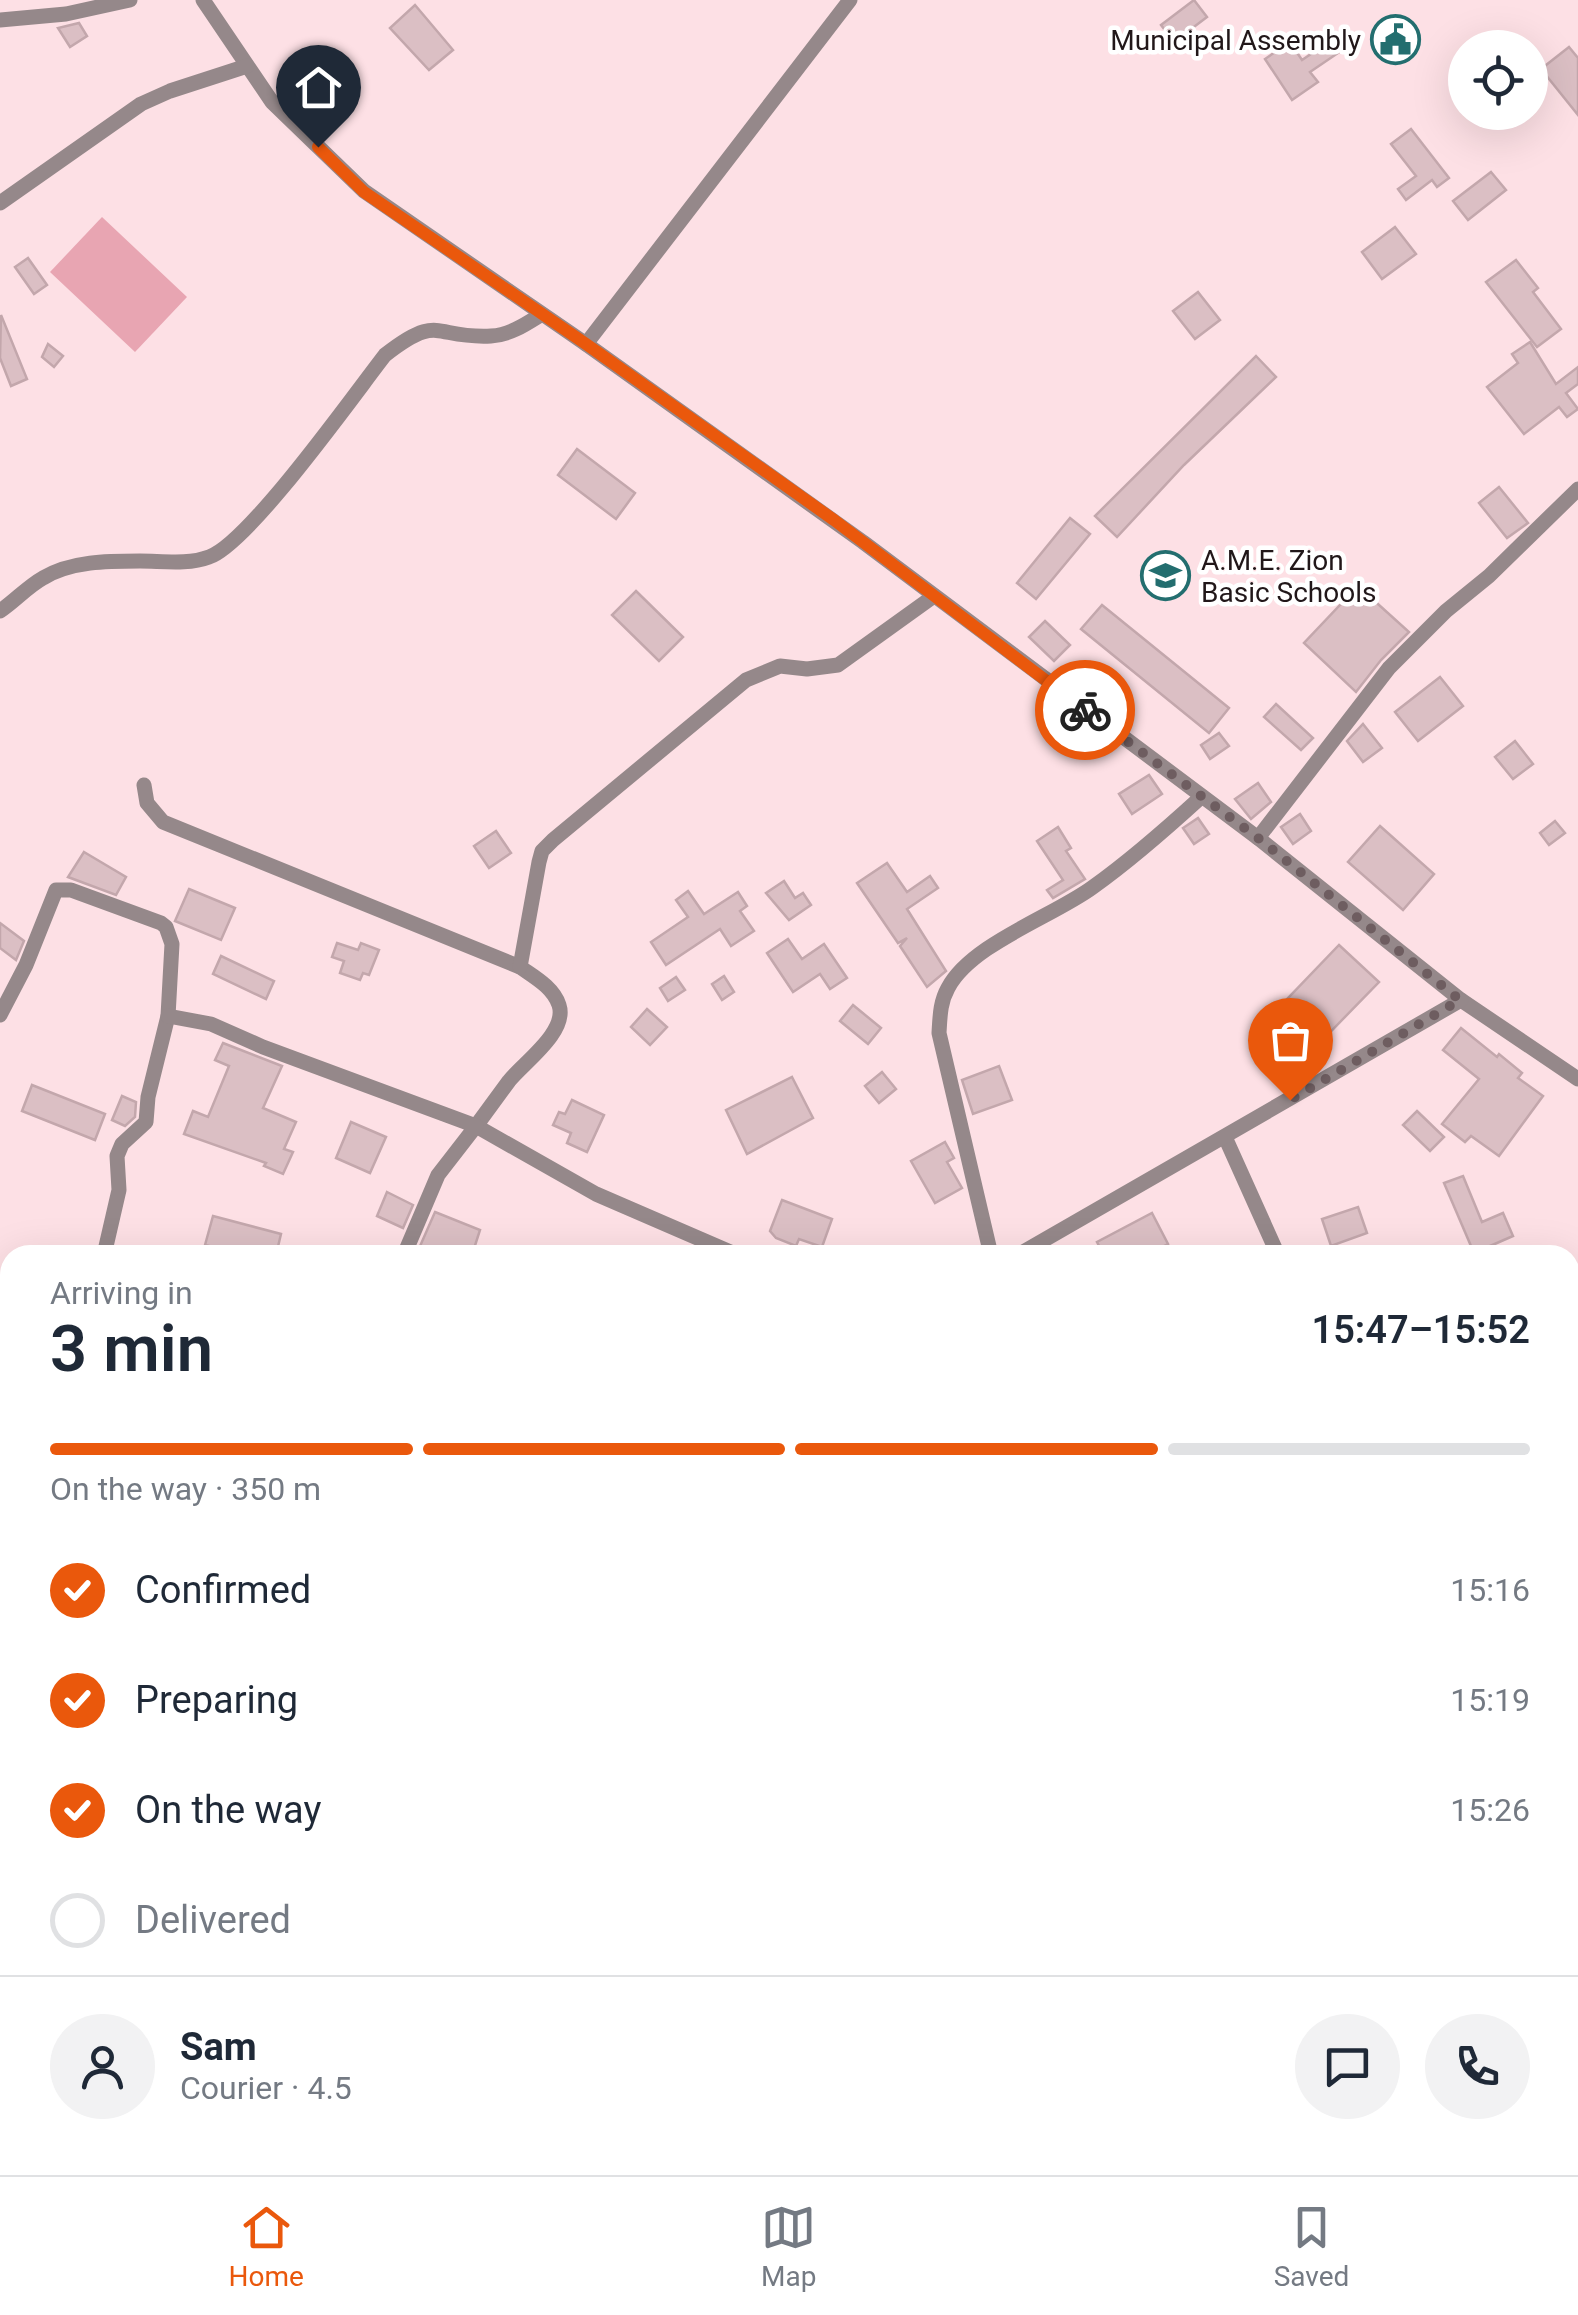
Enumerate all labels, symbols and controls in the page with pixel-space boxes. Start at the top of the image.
public building icon: Municipal Assembly [1370,14,1422,66]
place label: Municipal Assembly [1110,24,1361,57]
map controls [1448,30,1548,130]
button: locate [1448,30,1548,130]
pin [276,45,361,148]
icon: home [291,60,346,115]
place label: A.M.E. Zion Basic Schools [1201,544,1376,609]
school or university icon: A.M.E. Zion Basic Schools [1140,550,1192,602]
courier [1035,660,1135,760]
icon: bike [1058,683,1113,738]
pin [1248,998,1333,1101]
icon: bag [1263,1013,1318,1068]
text: Arriving in [50,1274,193,1312]
text: 15:47–15:52 [1311,1308,1530,1352]
text: 3 min [50,1311,213,1387]
text: On the way · 350 m [50,1470,321,1508]
icon: check [50,1563,105,1618]
text: Confirmed [135,1568,311,1612]
text: 15:16 [1450,1571,1530,1609]
icon: check [50,1673,105,1728]
text: Preparing [135,1678,298,1722]
text: 15:19 [1450,1681,1530,1719]
icon: check [50,1783,105,1838]
text: On the way [135,1788,321,1832]
text: 15:26 [1450,1791,1530,1829]
text: Delivered [135,1898,291,1942]
button: person [50,2014,155,2119]
button: chat [1295,2014,1400,2119]
button: phone [1425,2014,1530,2119]
text: Sam [180,2025,257,2069]
text: Courier · 4.5 [180,2069,352,2107]
tab: Home [229,2200,304,2293]
tab: Map [761,2200,817,2293]
tab: Saved [1274,2200,1349,2293]

